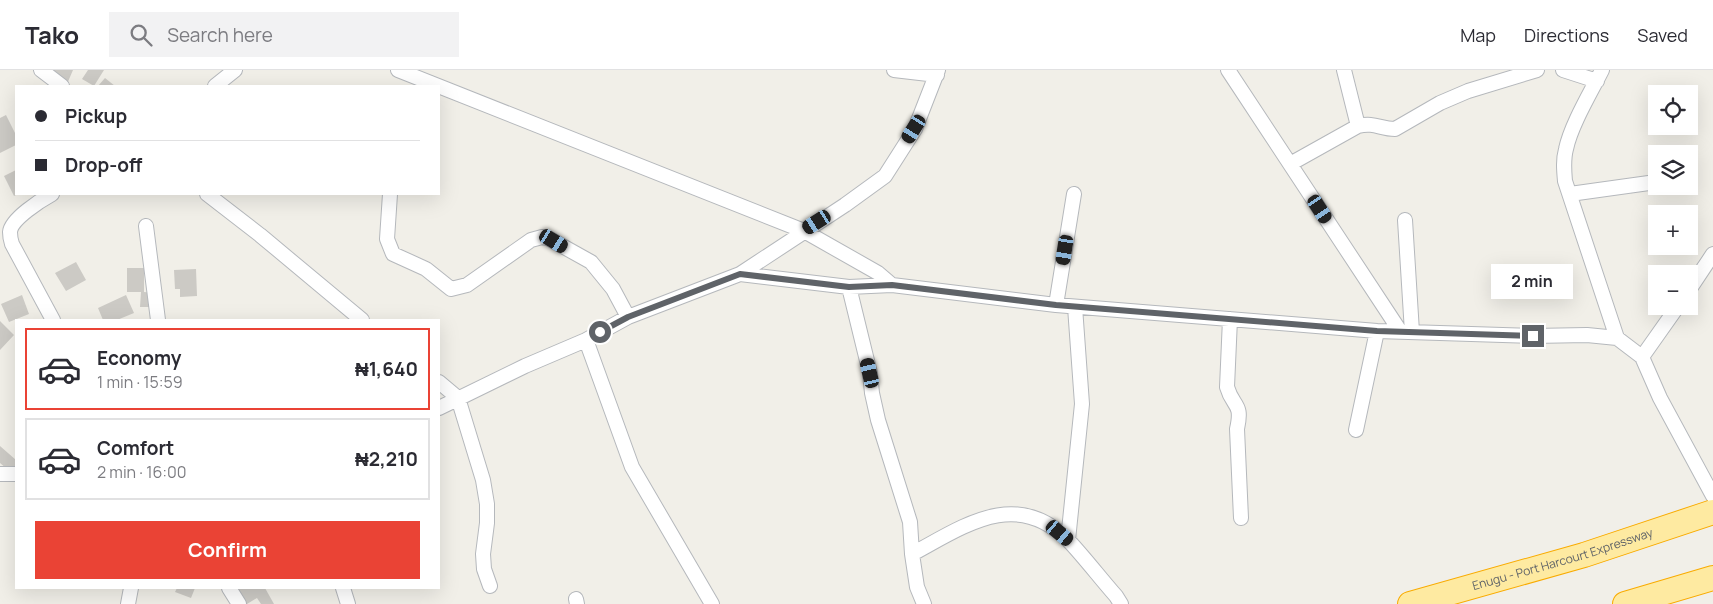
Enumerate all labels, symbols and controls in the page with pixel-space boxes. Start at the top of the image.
search box [109,12,459,57]
text: Tako [25,18,79,51]
icon: search [127,21,155,49]
text: Search here [167,22,273,48]
text: Map [1460,23,1496,47]
text: Directions [1524,23,1609,47]
text: Saved [1637,23,1688,47]
map controls [1648,85,1698,315]
button: locate [1648,85,1698,135]
text: Pickup [65,103,127,129]
car [899,112,928,146]
button: layers [1648,145,1698,195]
text: Drop-off [65,152,142,178]
car [1305,192,1334,226]
button: + [1648,205,1698,255]
car [800,208,833,236]
car [537,227,570,255]
car [1055,234,1074,266]
callout: 2 min [1492,264,1574,298]
button: − [1648,265,1698,315]
text: 2 min [1511,270,1553,292]
route start [589,321,611,343]
route end [1522,325,1544,347]
text: Economy [97,345,181,371]
icon: car [37,347,82,392]
text: ₦1,640 [355,356,418,382]
car [859,357,880,389]
text: 1 min · 15:59 [97,371,183,393]
text: Comfort [97,435,174,461]
icon: car [37,437,82,482]
text: ₦2,210 [355,446,418,472]
text: 2 min · 16:00 [97,461,187,483]
car [1043,518,1076,548]
button: Confirm [35,521,420,579]
street label: Enugu - Port Harcourt Expressway [1470,523,1656,594]

